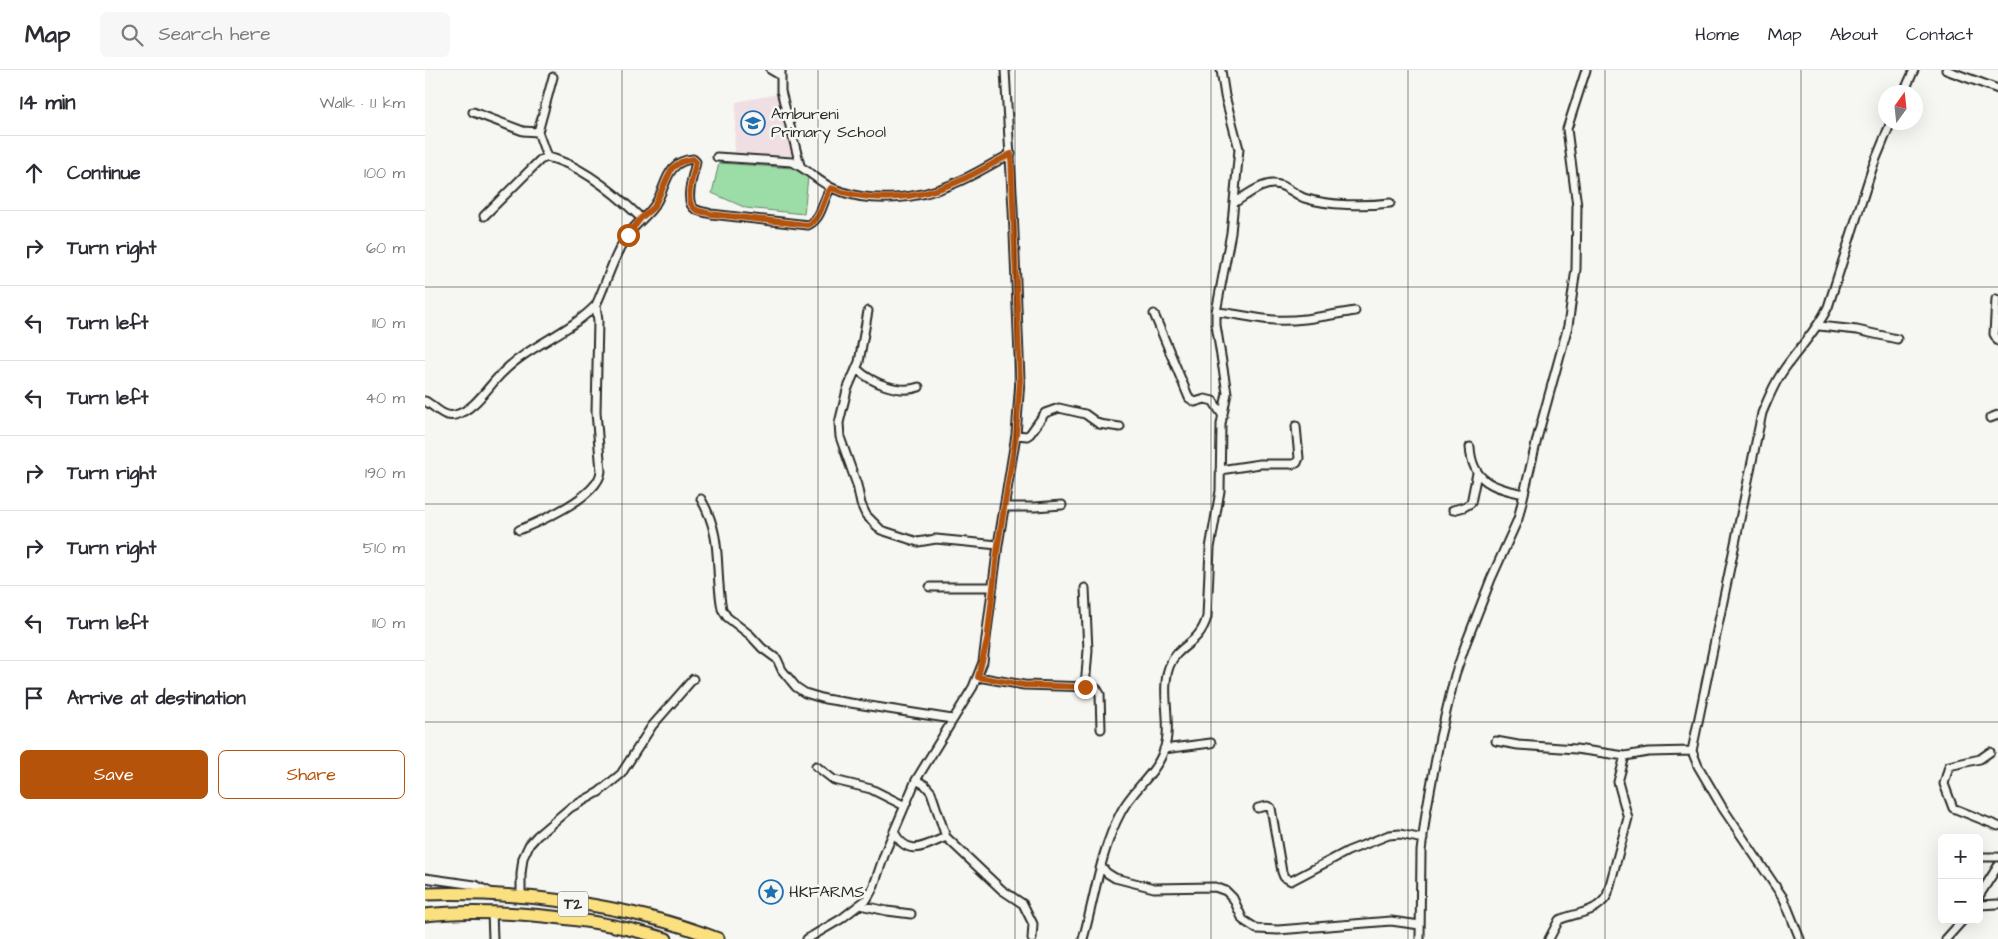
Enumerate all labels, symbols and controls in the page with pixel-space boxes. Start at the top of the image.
search box [100,12,450,57]
text: Map [25,18,70,52]
icon: search [118,21,146,49]
text: Search here [158,21,271,48]
text: Home [1695,22,1740,47]
text: Map [1768,22,1802,47]
text: About [1830,22,1878,47]
text: Contact [1906,22,1973,47]
north arrow [1878,85,1923,130]
text: 14 min [20,88,75,117]
text: Walk · 1.1 km [319,92,405,114]
place label: Ambureni Primary School [771,103,886,144]
school or university icon: Ambureni Primary School [740,110,766,136]
icon: ahead [20,159,48,187]
text: Continue [67,160,141,187]
text: 100 m [364,162,405,184]
route start [617,224,640,247]
icon: right [20,234,48,262]
text: Turn right [67,235,156,262]
text: 60 m [366,237,405,259]
icon: left [20,309,48,337]
text: Turn left [67,310,148,337]
text: 110 m [372,312,405,334]
icon: left [20,384,48,412]
text: Turn left [67,385,148,412]
text: 40 m [365,387,405,409]
icon: right [20,459,48,487]
text: Turn right [67,460,156,487]
text: 190 m [365,462,405,484]
icon: right [20,534,48,562]
text: Turn right [67,535,156,562]
text: 510 m [363,537,405,559]
icon: left [20,609,48,637]
text: Turn left [67,610,148,637]
text: 110 m [372,612,405,634]
route end [1074,676,1097,699]
icon: arrive [20,684,48,712]
text: Arrive at destination [67,685,246,712]
button: Save [20,750,208,799]
button: Share [218,750,405,799]
map controls [1938,834,1983,924]
button: + [1938,834,1983,879]
place icon: HKFARMS [758,879,784,905]
button: − [1938,879,1983,924]
place label: HKFARMS [789,881,865,903]
road number: T2 [558,892,588,916]

